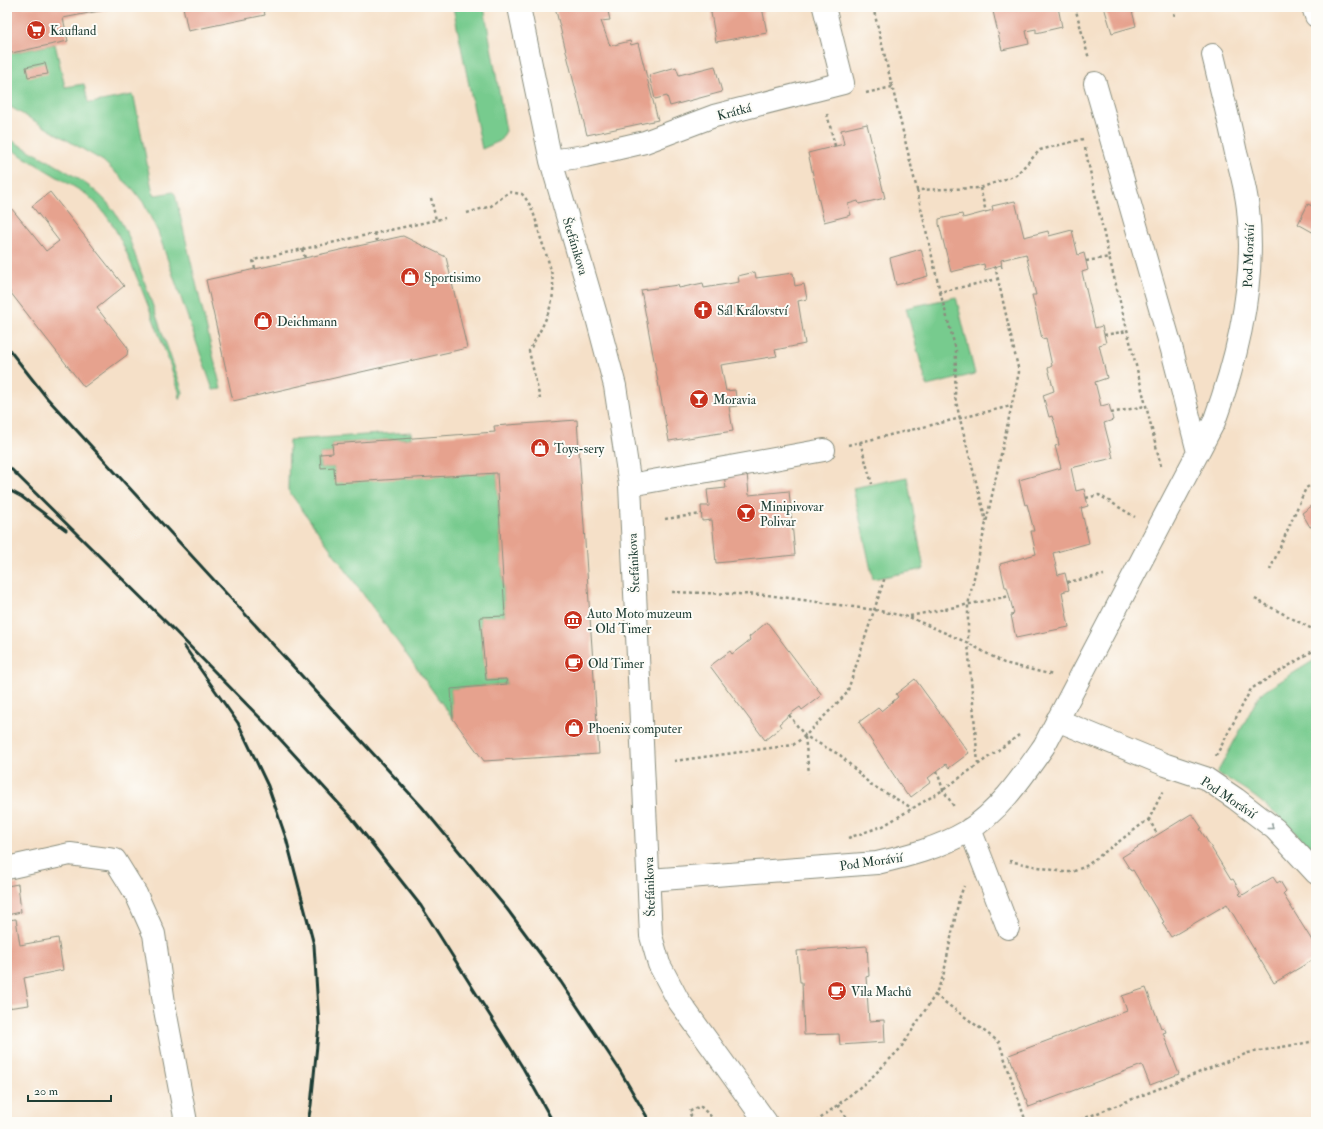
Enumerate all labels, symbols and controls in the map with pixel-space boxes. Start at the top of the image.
supermarket icon: Kaufland [25,19,47,41]
place label: Kaufland [50,23,97,39]
street label: Krátká [715,100,754,124]
street label: Štefánikova [559,215,594,278]
street label: Pod Morávií [1240,222,1258,288]
shop icon: Sportisimo [399,266,421,288]
place label: Sportisimo [424,270,481,287]
church icon: Sál Království [692,299,714,321]
place label: Sál Království [717,303,789,319]
shop icon: Deichmann [252,310,274,332]
place label: Deichmann [277,314,338,330]
bar icon: Moravia [688,388,710,410]
place label: Moravia [713,392,757,408]
shop icon: Toys-sery [529,437,551,459]
place label: Toys-sery [554,441,605,458]
place label: Minipivovar Polivar [760,499,824,530]
bar icon: Minipivovar Polivar [735,502,757,524]
street label: Štefánikova [622,532,644,593]
place label: Auto Moto muzeum - Old Timer [586,606,692,637]
museum icon: Auto Moto muzeum - Old Timer [562,609,584,631]
cafe icon: Old Timer [563,652,585,674]
place label: Old Timer [588,656,644,672]
shop icon: Phoenix computer [563,717,585,739]
place label: Phoenix computer [588,721,682,738]
street label: Pod Morávií [1198,773,1261,823]
one-way arrow [1266,822,1273,829]
street label: Pod Morávií [838,849,905,874]
street label: Štefánikova [639,856,659,917]
cafe icon: Vila Machů [826,980,848,1002]
place label: Vila Machů [851,984,912,1000]
scale bar [28,1077,111,1103]
text: 20 m [34,1084,59,1099]

